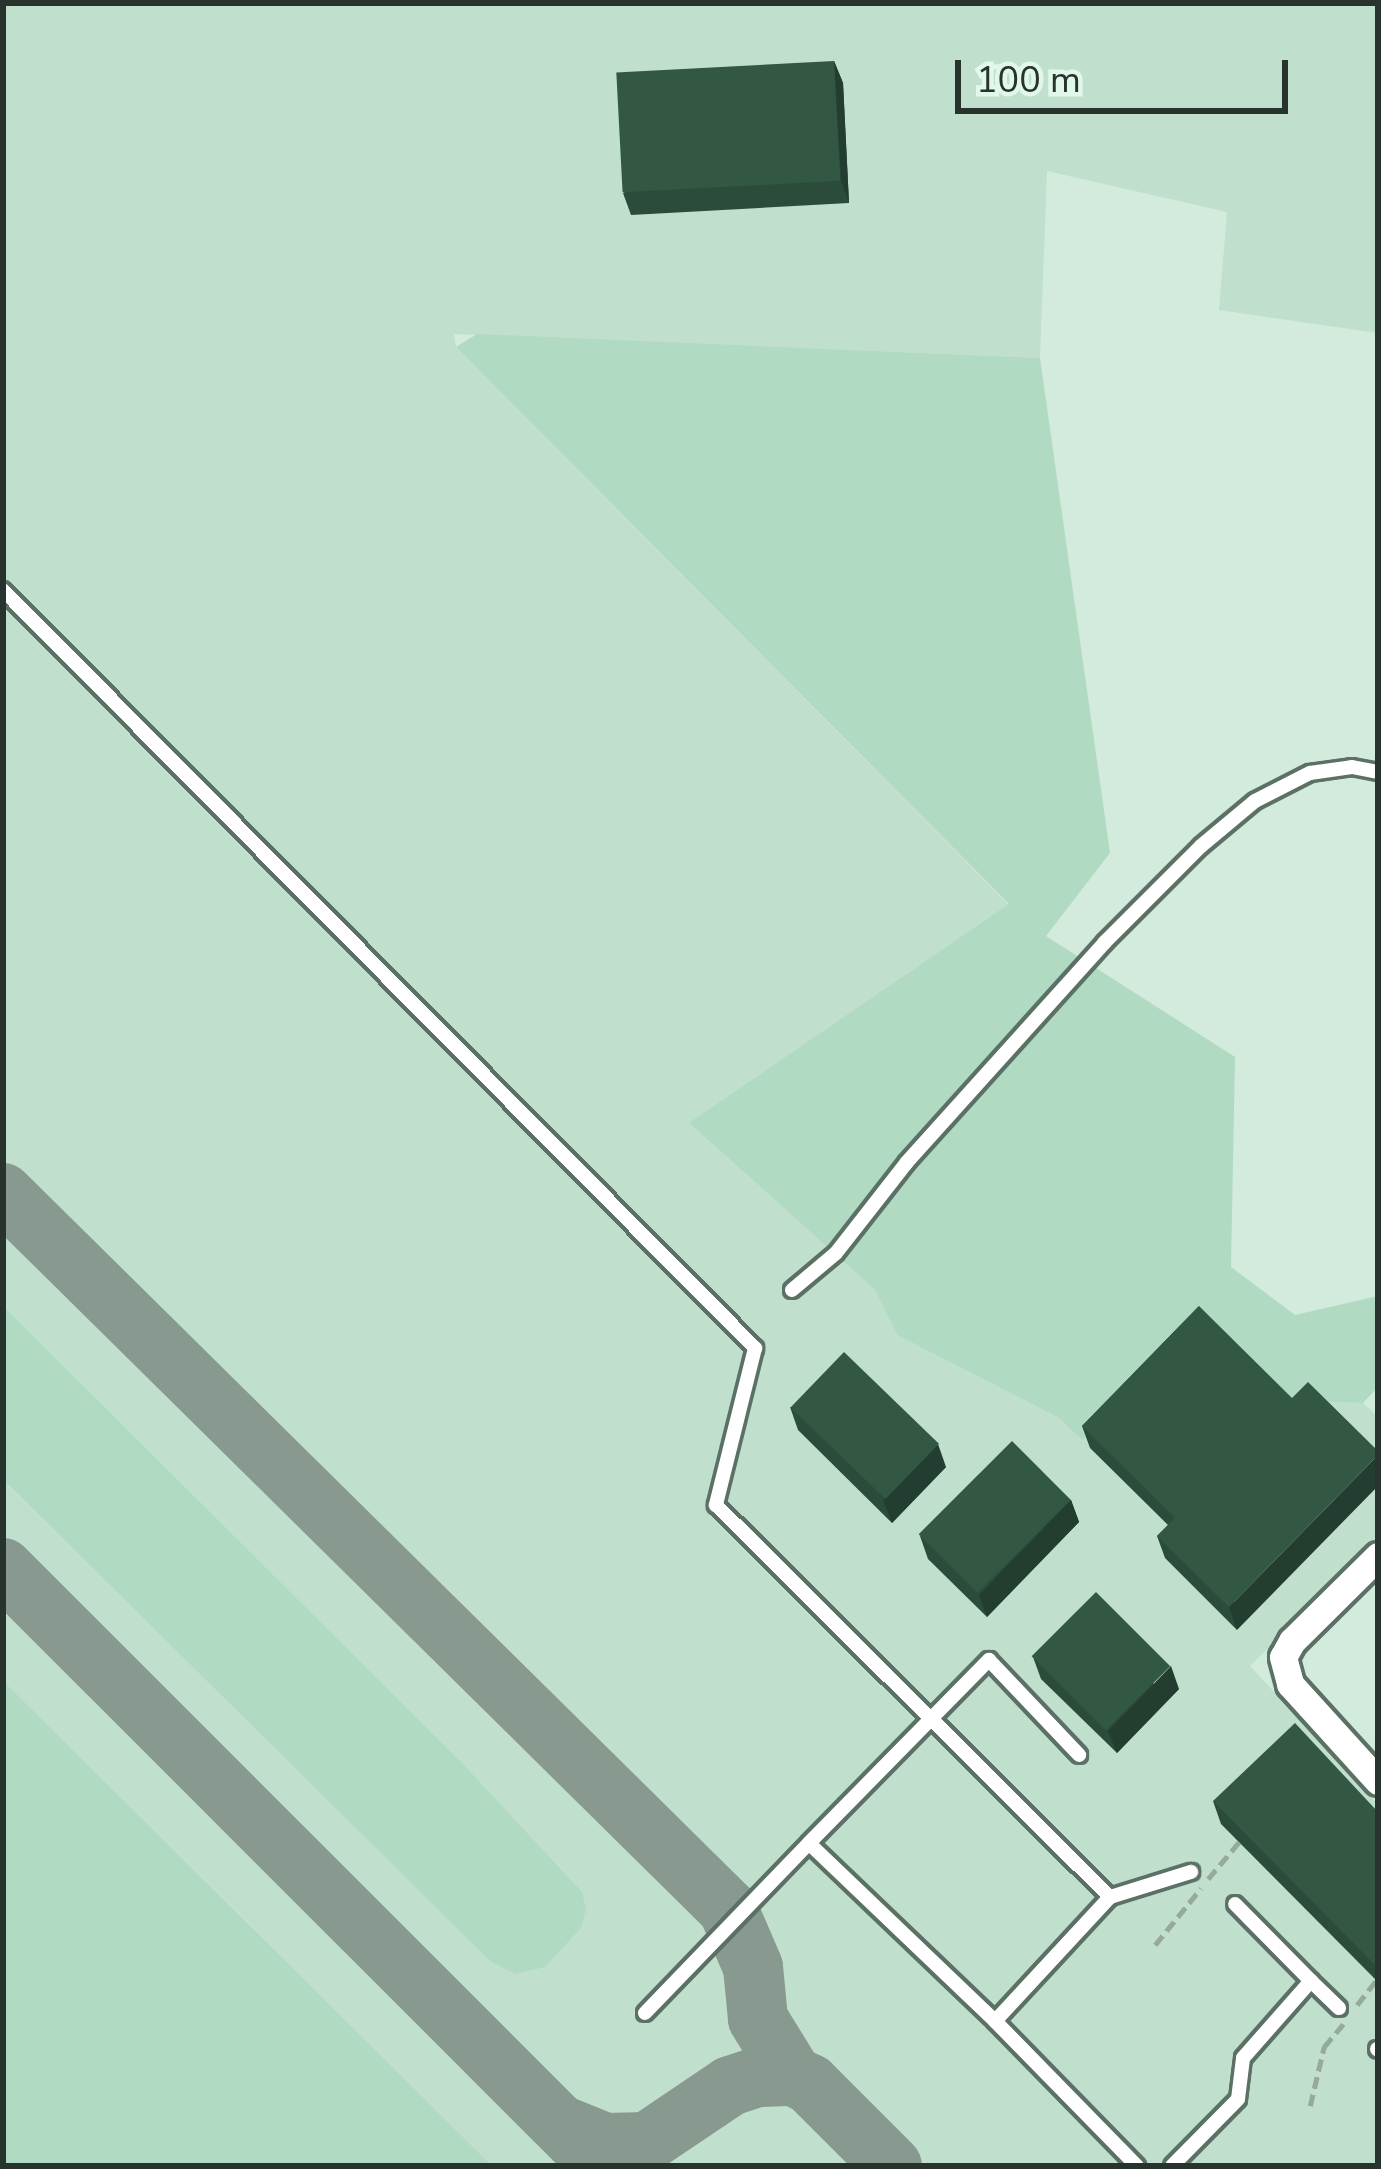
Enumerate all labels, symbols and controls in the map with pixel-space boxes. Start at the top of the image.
scale bar [961,36,1294,110]
text: 100 m [976,56,1081,105]

